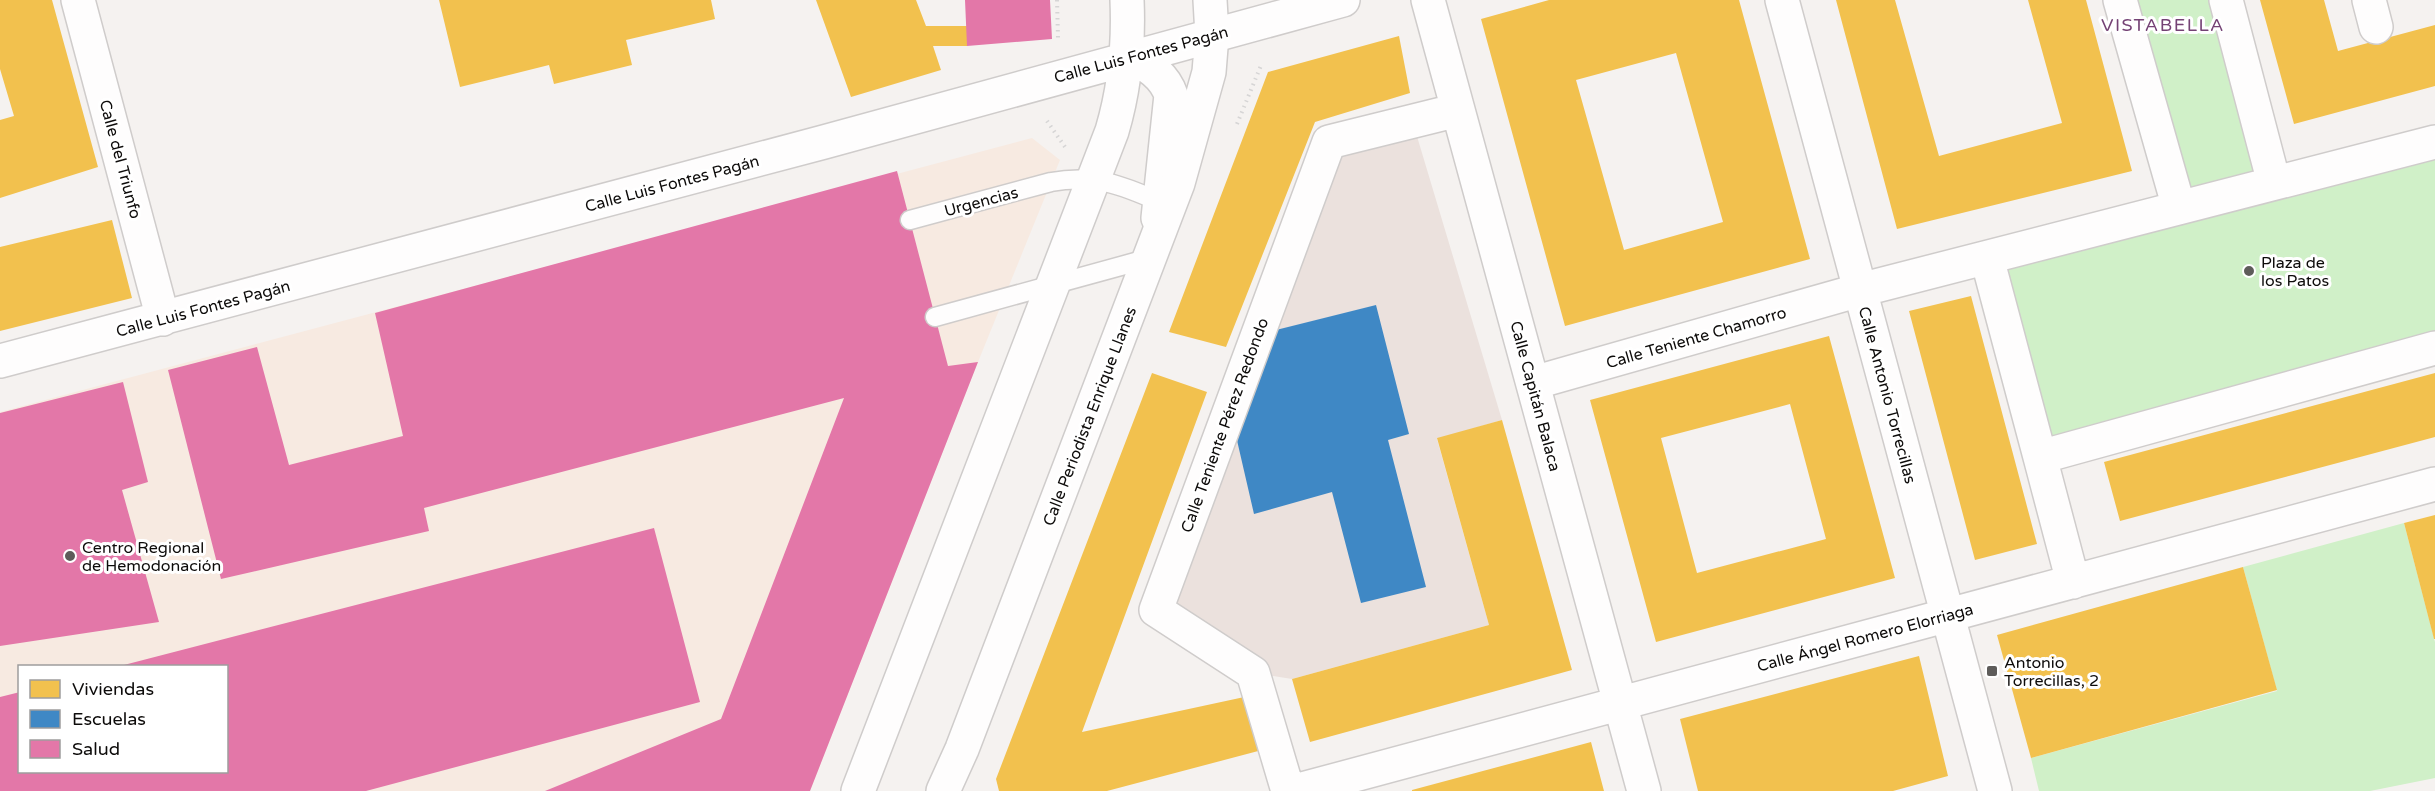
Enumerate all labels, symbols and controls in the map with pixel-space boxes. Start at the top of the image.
district label: VISTABELLA [2101,14,2225,36]
street label: Calle Luis Fontes Pagán [1052,22,1231,88]
street label: Calle del Triunfo [95,98,146,221]
street label: Calle Luis Fontes Pagán [583,151,762,217]
street label: Urgencias [942,182,1020,221]
place label: Plaza de los Patos [2261,253,2329,291]
marker: Plaza de los Patos [2242,264,2256,278]
street label: Calle Luis Fontes Pagán [114,276,293,342]
street label: Calle Teniente Chamorro [1604,303,1789,373]
street label: Calle Periodista Enrique Llanes [1039,304,1141,529]
street label: Calle Antonio Torrecillas [1854,304,1920,486]
street label: Calle Teniente Pérez Redondo [1177,315,1273,535]
street label: Calle Capitán Balaca [1505,319,1565,474]
place label: Centro Regional de Hemodonación [82,538,221,576]
marker: Centro Regional de Hemodonación [63,549,77,563]
street label: Calle Ángel Romero Elorriaga [1755,599,1976,676]
place label: Antonio Torrecillas, 2 [2004,653,2099,691]
marker: Antonio Torrecillas, 2 [1985,664,1999,678]
legend [18,665,228,773]
text: Viviendas [72,678,154,700]
text: Escuelas [72,708,146,730]
text: Salud [72,738,120,760]

